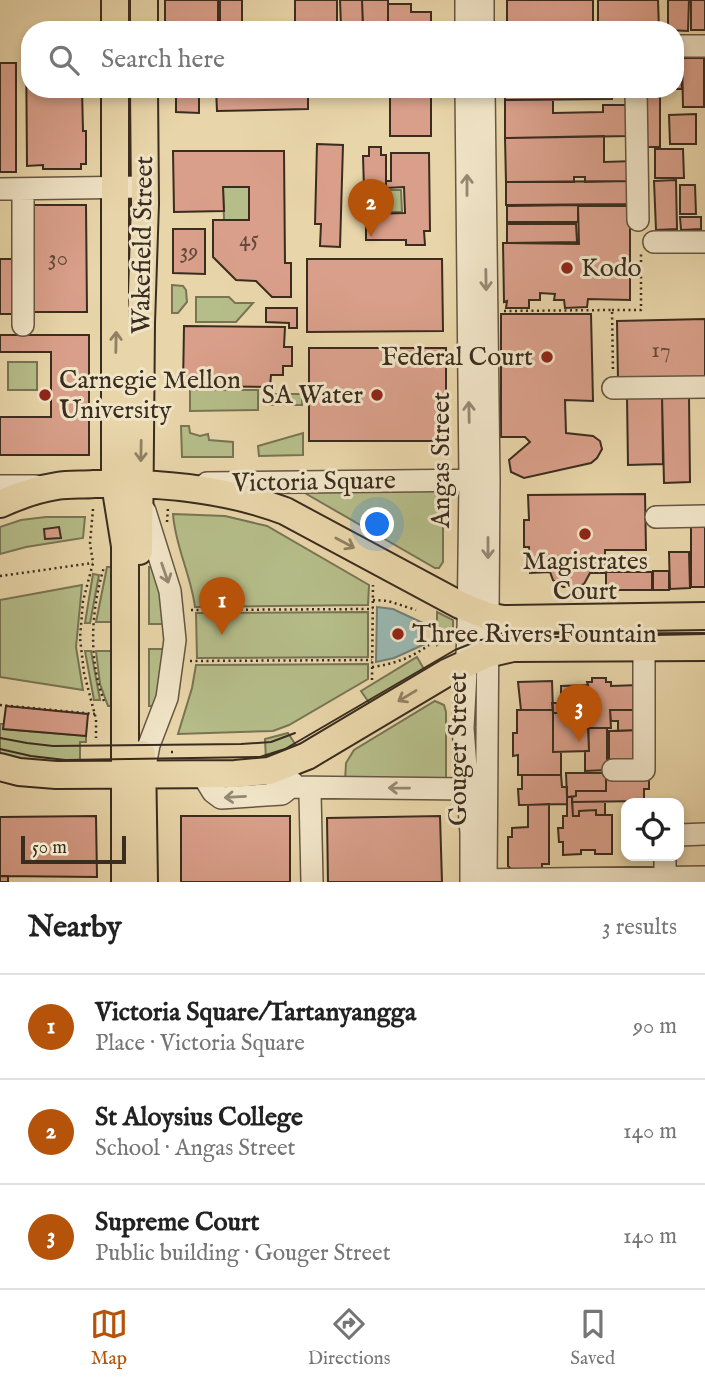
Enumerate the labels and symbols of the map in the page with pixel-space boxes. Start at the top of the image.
street label: Wakefield Street [125,156,161,334]
one-way arrow [460,174,474,197]
pin: 2 [348,179,394,237]
house number: 45 [239,225,259,254]
house number: 39 [180,237,198,266]
house number: 30 [48,244,68,273]
place label: Kodo [581,252,642,285]
marker: Kodo [559,260,575,276]
one-way arrow [479,268,493,291]
one-way arrow [109,331,123,354]
house number: 17 [651,336,671,365]
place label: Federal Court [381,341,533,374]
marker: Federal Court [539,349,555,365]
place label: Carnegie Mellon University [59,364,241,427]
place label: SA Water [262,379,363,412]
marker: Carnegie Mellon University [37,387,53,403]
marker: SA Water [369,387,385,403]
street label: Angas Street [425,392,458,529]
one-way arrow [462,401,476,424]
one-way arrow [134,439,148,462]
street label: Victoria Square [231,464,396,500]
your location [360,507,394,541]
marker: Magistrates Court [577,526,593,542]
one-way arrow [334,537,355,551]
one-way arrow [481,537,495,560]
place label: Magistrates Court [522,545,648,608]
one-way arrow [159,562,172,584]
pin: 1 [199,577,245,635]
place label: Three Rivers Fountain [412,618,657,651]
marker: Three Rivers Fountain [390,626,406,642]
street label: Gouger Street [442,672,475,826]
pin: 3 [556,684,602,742]
one-way arrow [397,689,417,703]
one-way arrow [388,782,411,795]
one-way arrow [224,791,247,804]
scale bar [21,833,126,865]

